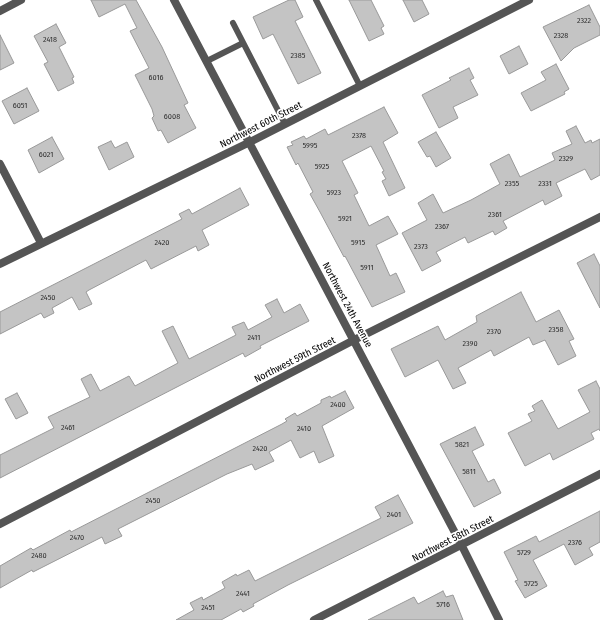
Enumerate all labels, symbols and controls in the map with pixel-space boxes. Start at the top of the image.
house number: 2322 [577,16,591,26]
house number: 2328 [554,31,568,41]
house number: 2418 [43,35,57,45]
house number: 2385 [291,51,305,61]
house number: 6016 [148,73,164,83]
street label: Northwest 60th Street [218,99,304,151]
house number: 6051 [13,101,27,111]
house number: 6008 [164,112,180,122]
house number: 2378 [352,131,366,141]
house number: 5995 [303,141,317,151]
house number: 6021 [39,150,53,160]
house number: 2329 [559,154,573,164]
house number: 5925 [315,162,329,172]
house number: 2355 [505,179,519,189]
house number: 2331 [538,179,552,189]
house number: 5923 [327,188,341,198]
house number: 2361 [488,210,502,220]
house number: 5921 [338,214,352,224]
house number: 2367 [435,222,449,232]
house number: 2420 [155,238,169,248]
house number: 5915 [351,238,365,248]
house number: 2373 [414,242,428,252]
street label: Northwest 24th Avenue [319,260,375,350]
house number: 5911 [360,263,374,273]
house number: 2450 [41,293,55,303]
house number: 2358 [549,325,563,335]
house number: 2370 [487,327,501,337]
house number: 2411 [248,333,260,343]
street label: Northwest 59th Street [252,334,338,386]
house number: 2390 [462,339,478,349]
house number: 2400 [330,400,346,410]
house number: 2461 [61,423,75,433]
house number: 2410 [297,424,311,434]
house number: 5821 [455,440,469,450]
house number: 2420 [253,444,267,454]
house number: 5811 [462,467,476,477]
house number: 2450 [146,496,160,506]
house number: 2401 [387,510,401,520]
street label: Northwest 58th Street [410,513,496,565]
house number: 2470 [70,533,84,543]
house number: 2376 [568,538,582,548]
house number: 5729 [517,548,531,558]
house number: 2480 [31,551,47,561]
house number: 5725 [524,579,538,589]
house number: 2441 [236,589,250,599]
house number: 5716 [436,600,450,610]
house number: 2451 [201,603,215,613]

